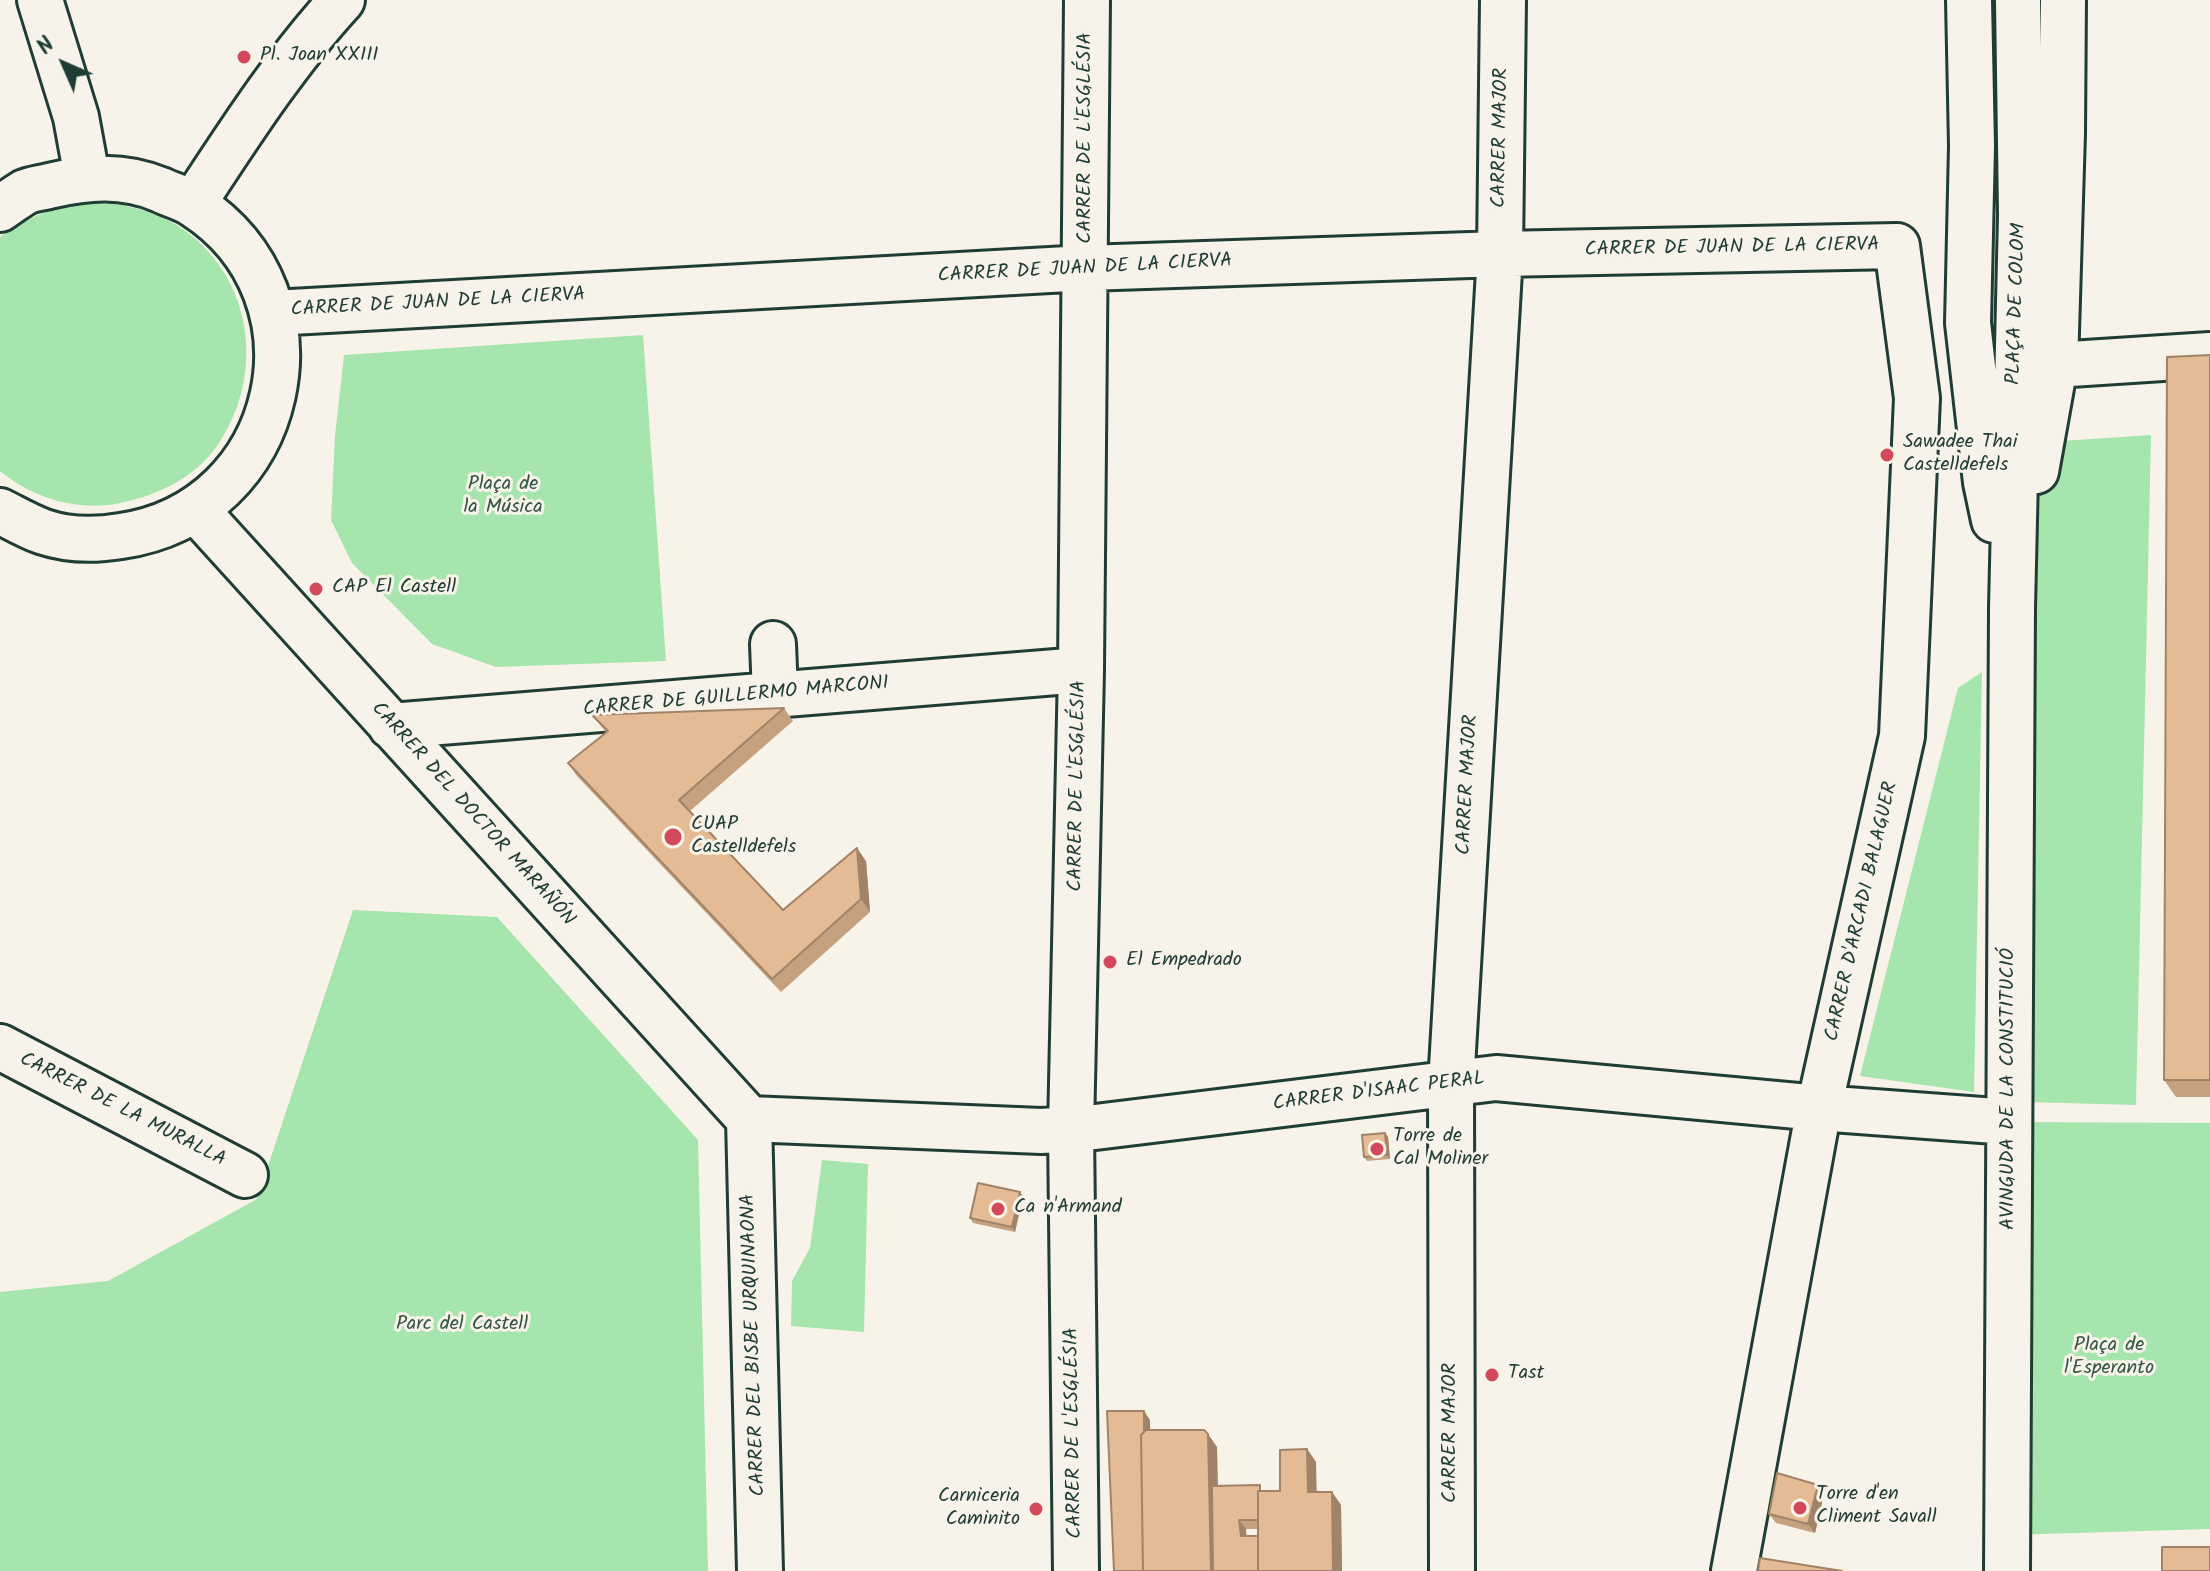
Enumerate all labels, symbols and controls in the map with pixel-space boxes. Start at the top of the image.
north arrow [24,24,104,104]
text: N [29,29,64,64]
street label: CARRER DE L'ESGLÉSIA [1075,32,1099,244]
place label: Pl. Joan XXIII [260,45,379,69]
marker: Pl. Joan XXIII [235,48,253,66]
street label: CARRER MAJOR [1489,68,1515,208]
street label: PLAÇA DE COLOM [2003,223,2033,385]
street label: CARRER DE JUAN DE LA CIERVA [1584,234,1880,264]
street label: CARRER DE JUAN DE LA CIERVA [937,250,1233,290]
street label: CARRER DE JUAN DE LA CIERVA [290,284,586,324]
place label: Sawadee Thai Castelldefels [1903,432,2017,479]
marker: Sawadee Thai Castelldefels [1878,446,1896,464]
park label: Plaça de la Música [463,474,543,521]
place label: CAP El Castell [332,577,456,601]
marker: CAP El Castell [307,580,325,598]
street label: CARRER DE GUILLERMO MARCONI [582,673,890,723]
street label: CARRER DE L'ESGLÉSIA [1065,680,1093,892]
street label: CARRER DEL DOCTOR MARAÑÓN [365,698,579,932]
street label: CARRER MAJOR [1453,714,1485,856]
street label: CARRER D'ARCADI BALAGUER [1821,780,1905,1044]
place label: CUAP Castelldefels [691,814,796,861]
marker: CUAP Castelldefels [662,826,684,848]
street label: AVINGUDA DE LA CONSTITUCIÓ [1998,948,2022,1230]
place label: El Empedrado [1126,950,1242,974]
marker: El Empedrado [1101,953,1119,971]
street label: CARRER DE LA MURALLA [15,1049,229,1173]
street label: CARRER D'ISAAC PERAL [1272,1068,1486,1118]
place label: Torre de Cal Moliner [1393,1126,1488,1173]
marker: Torre de Cal Moliner [1368,1140,1386,1158]
street label: CARRER DEL BISBE URQUINAONA [738,1193,772,1497]
place label: Ca n'Armand [1014,1197,1122,1221]
marker: Ca n'Armand [989,1200,1007,1218]
park label: Parc del Castell [396,1314,528,1338]
street label: CARRER DE L'ESGLÉSIA [1061,1327,1089,1539]
park label: Plaça de l'Esperanto [2064,1335,2154,1382]
street label: CARRER MAJOR [1440,1363,1464,1503]
place label: Tast [1508,1363,1544,1387]
marker: Tast [1483,1366,1501,1384]
place label: Torre d'en Climent Savall [1816,1484,1937,1531]
place label: Carniceria Caminito [938,1486,1020,1533]
marker: Torre d'en Climent Savall [1791,1499,1809,1517]
marker: Carniceria Caminito [1027,1500,1045,1518]

